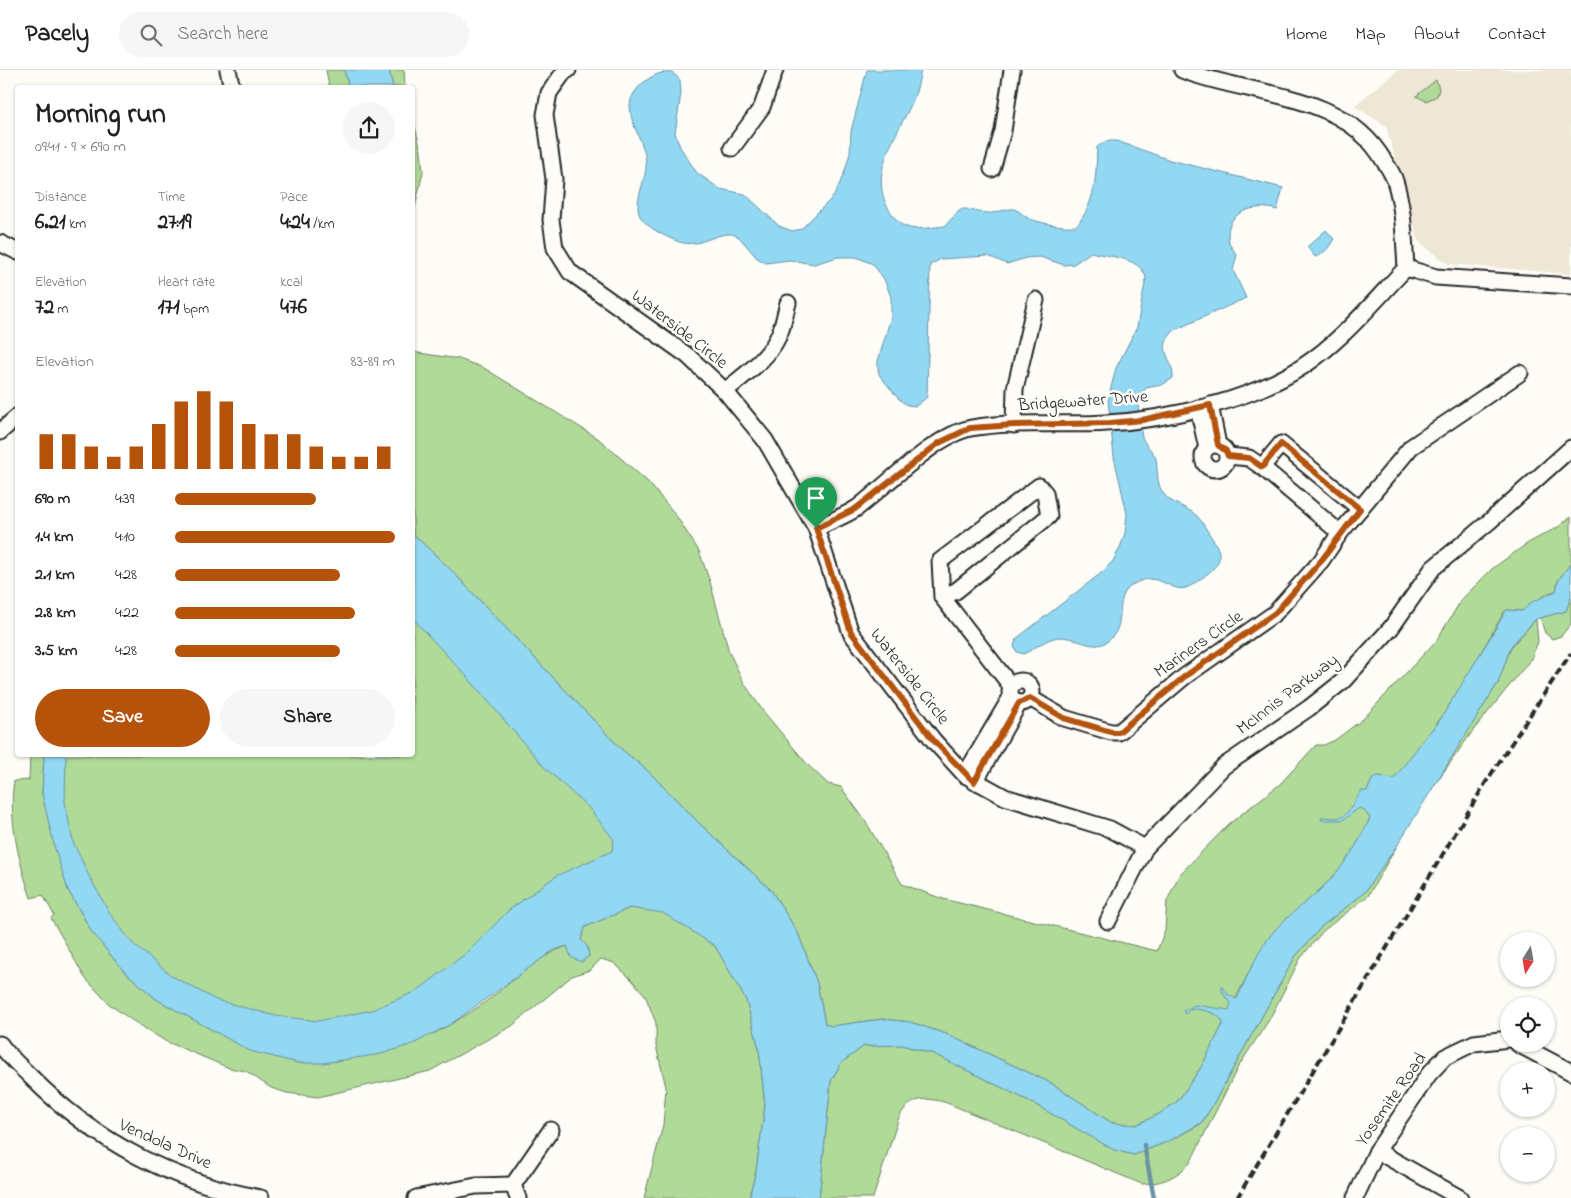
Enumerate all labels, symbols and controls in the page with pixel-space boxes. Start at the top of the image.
search box [119,12,469,57]
text: Pacely [25,17,89,52]
icon: search [137,21,165,49]
text: Search here [177,21,268,48]
text: Home [1286,22,1327,48]
text: Map [1355,22,1386,48]
text: About [1414,22,1460,48]
text: Contact [1488,22,1546,48]
text: Morning run [35,95,166,136]
button: share [343,102,395,154]
text: 09:41 · 9 × 690 m [35,135,126,159]
text: Distance [35,187,87,208]
text: Time [158,187,185,208]
text: Pace [280,187,308,208]
text: 6.21 [35,208,66,238]
text: 27:19 [158,208,192,238]
text: 4:24 [280,208,310,238]
text: km [66,214,86,235]
text: /km [310,214,335,235]
text: Elevation [35,272,86,293]
text: Heart rate [158,272,215,293]
text: kcal [280,272,303,293]
street label: Waterside Circle [625,284,734,377]
text: 72 [35,293,54,323]
text: 171 [158,293,180,323]
text: 476 [280,293,307,323]
text: m [54,299,68,320]
text: bpm [180,299,209,320]
text: Elevation [35,350,94,374]
text: 83–89 m [351,350,395,374]
street label: Bridgewater Drive [1016,384,1150,421]
pin [795,477,837,528]
icon: arrive [802,484,830,512]
text: 690 m [35,487,70,511]
text: 4:39 [115,487,134,511]
text: 1.4 km [35,525,73,549]
text: 4:10 [115,525,135,549]
text: 2.1 km [35,563,75,587]
text: 4:28 [115,563,137,587]
text: 2.8 km [35,601,76,625]
text: 4:22 [115,601,139,625]
street label: Mariners Circle [1149,604,1250,685]
street label: Waterside Circle [863,623,956,732]
text: 3.5 km [35,639,77,663]
text: 4:28 [115,639,137,663]
street label: McInnis Parkway [1232,648,1344,742]
button: Save [35,689,210,747]
button: Share [220,689,395,747]
north arrow [1500,932,1555,988]
map controls [1500,932,1555,1182]
button: locate [1500,997,1555,1052]
street label: Yosemite Road [1350,1048,1434,1152]
button: + [1500,1062,1555,1117]
street label: Vendola Drive [113,1113,216,1177]
button: − [1500,1127,1555,1182]

